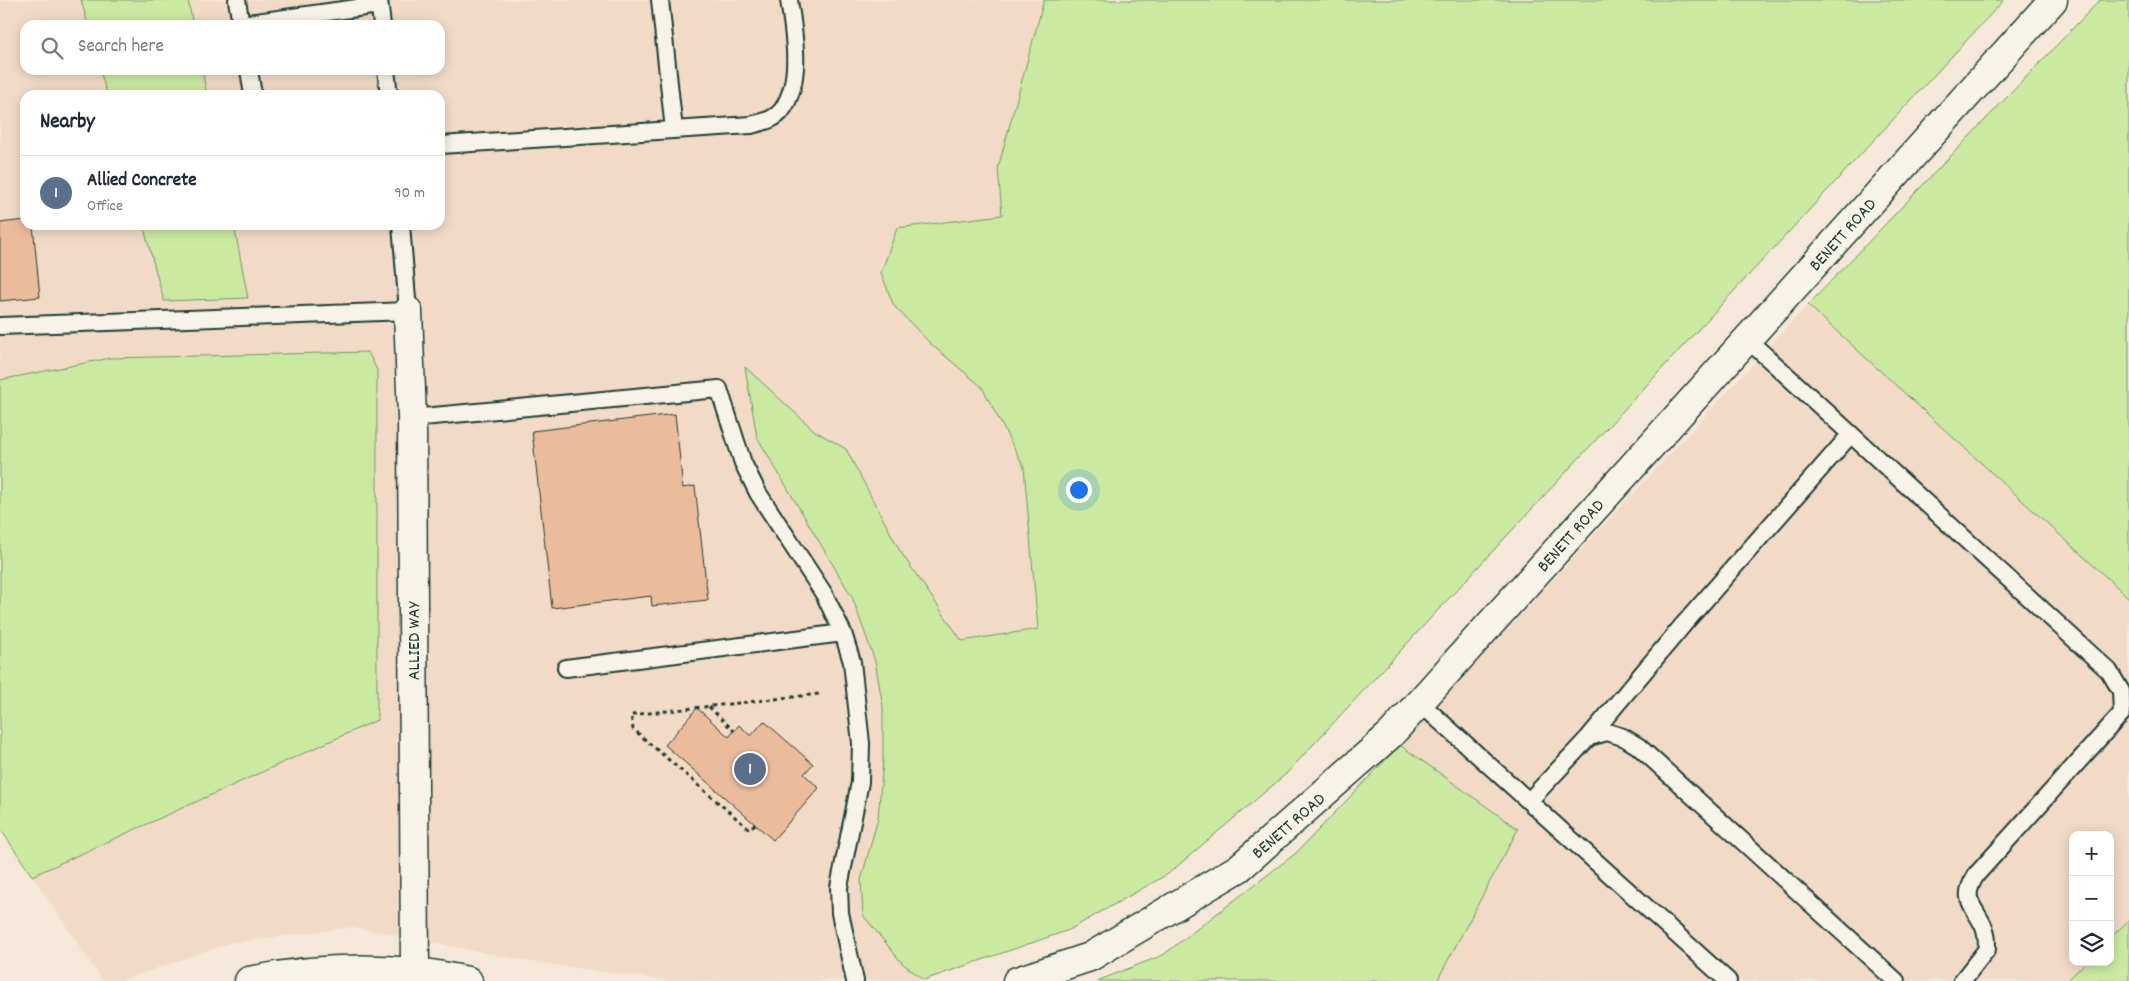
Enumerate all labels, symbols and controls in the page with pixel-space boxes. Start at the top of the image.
search box [20,20,445,75]
icon: search [38,34,66,62]
text: Search here [78,34,164,61]
text: Nearby [40,108,95,138]
text: Allied Concrete [87,168,197,195]
text: 1 [54,182,58,205]
text: 90 m [394,182,425,205]
street label: BENETT ROAD [1804,194,1883,278]
text: Office [87,195,123,218]
your location [1066,477,1092,503]
street label: BENETT ROAD [1532,495,1611,579]
street label: ALLIED WAY [403,600,428,680]
pin: 1 [734,750,766,788]
street label: BENETT ROAD [1247,788,1332,866]
map controls [2069,831,2114,966]
button: + [2069,831,2114,876]
button: − [2069,876,2114,921]
button: layers [2069,921,2114,966]

